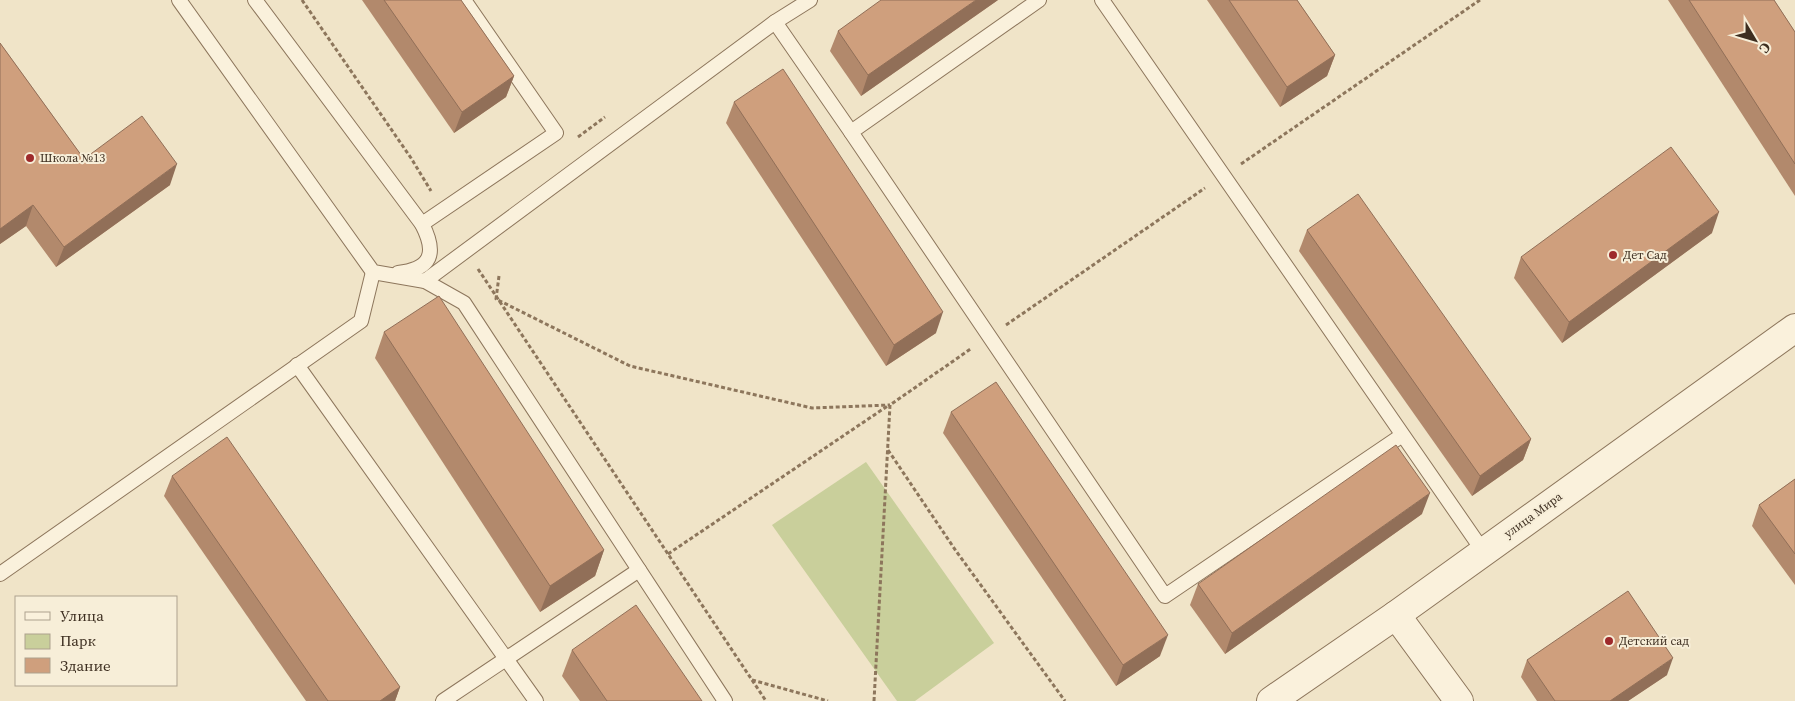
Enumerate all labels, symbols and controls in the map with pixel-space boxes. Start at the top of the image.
north arrow [1730,15,1780,65]
text: С [1755,38,1776,58]
place label: Школа №13 [40,150,105,166]
marker: Школа №13 [24,152,36,164]
place label: Дет Сад [1623,247,1667,263]
marker: Дет Сад [1607,249,1619,261]
street label: улица Мира [1501,488,1566,541]
legend [15,596,178,686]
text: Улица [60,605,104,626]
text: Парк [60,630,96,651]
place label: Детский сад [1619,633,1689,649]
marker: Детский сад [1603,635,1615,647]
text: Здание [60,655,111,676]

